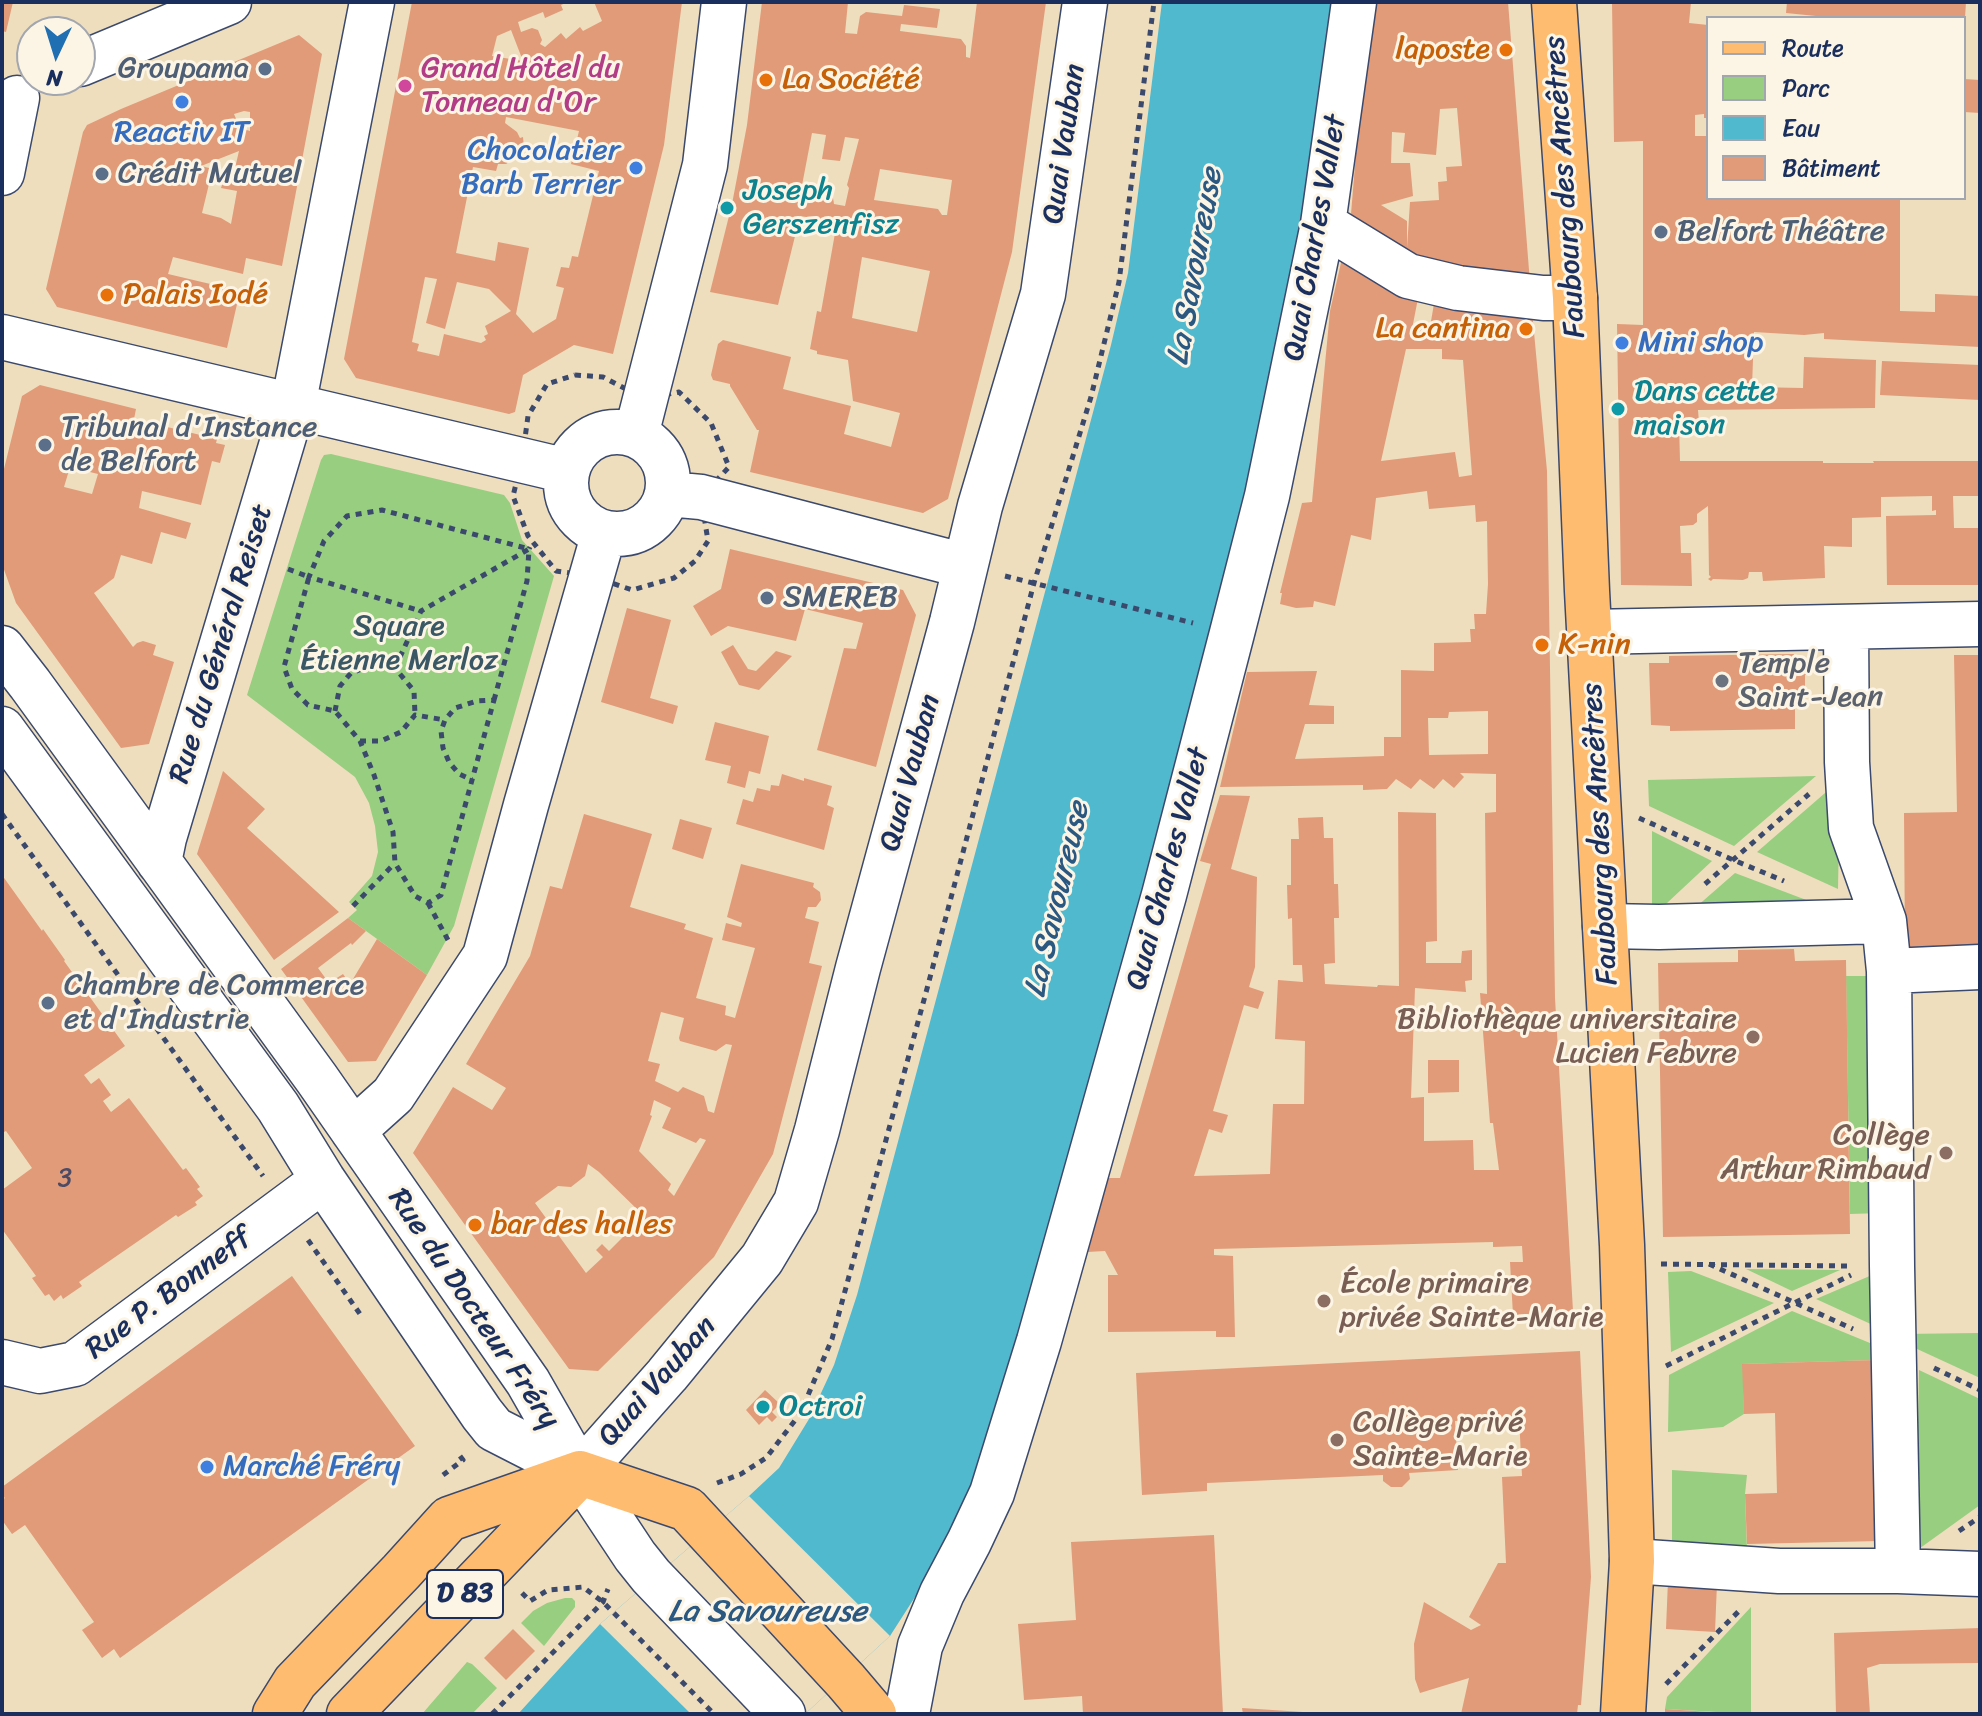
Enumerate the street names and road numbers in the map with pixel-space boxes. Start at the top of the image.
street label: Faubourg des Ancêtres [1537,35,1595,339]
street label: Quai Vauban [1036,62,1094,226]
street label: Quai Charles Vallet [1277,112,1355,364]
street label: Rue du Général Reiset [162,500,282,788]
street label: Faubourg des Ancêtres [1575,682,1627,986]
street label: Quai Vauban [873,690,949,856]
street label: Quai Charles Vallet [1119,744,1219,994]
street label: Rue du Docteur Fréry [379,1182,567,1436]
street label: Rue P. Bonneff [79,1220,259,1368]
street label: Quai Vauban [592,1309,724,1455]
road number: D 83 [427,1570,503,1618]

